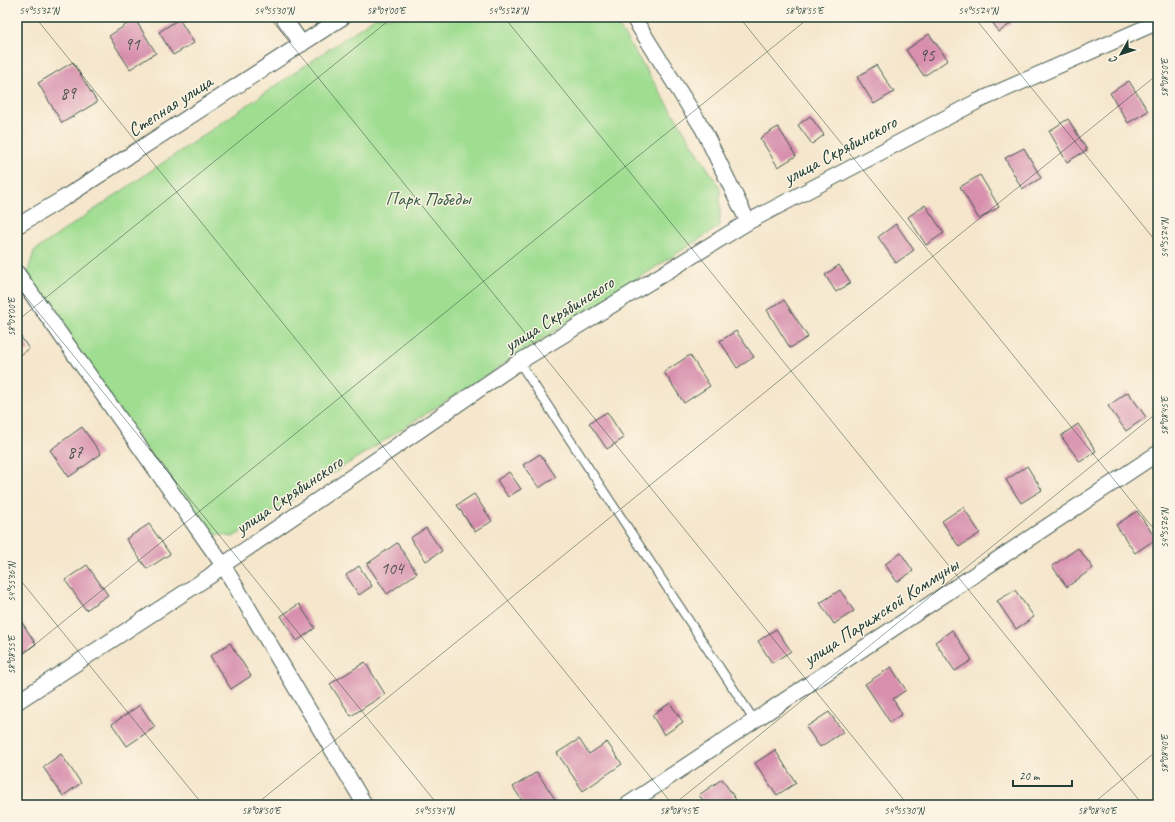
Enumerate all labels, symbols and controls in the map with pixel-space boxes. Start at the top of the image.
text: 54°55'32"N [19,4,61,17]
text: 54°55'30"N [254,4,296,17]
text: 58°09'00"E [367,4,407,17]
text: 54°55'28"N [488,4,530,17]
text: 58°08'55"E [785,4,825,17]
text: 54°55'24"N [958,4,1000,17]
house number: 91 [124,34,141,55]
north arrow [1101,34,1141,74]
house number: 95 [919,45,936,66]
text: С [1105,53,1120,67]
text: 58°08'50"E [1158,57,1171,97]
street label: Степная улица [123,69,219,142]
house number: 89 [60,83,77,104]
street label: улица Скрябинского [778,110,902,190]
park label: Парк Победы [385,187,472,211]
text: 54°55'24"N [1158,216,1171,258]
street label: улица Скрябинского [499,270,619,358]
text: 58°09'00"E [5,296,18,336]
text: 58°08'45"E [1158,395,1171,435]
house number: 87 [67,442,84,463]
street label: улица Скрябинского [230,449,348,540]
text: 54°55'26"N [1158,506,1171,548]
street label: улица Парижской Коммуны [798,552,965,672]
house number: 104 [381,558,406,579]
text: 54°55'36"N [5,560,18,602]
text: 58°08'55"E [5,634,18,674]
text: 58°08'40"E [1158,733,1171,773]
scale bar [1013,762,1072,788]
text: 20 m [1019,768,1041,784]
text: 58°08'50"E [242,804,282,817]
text: 54°55'34"N [414,804,456,817]
text: 58°08'45"E [660,804,700,817]
text: 54°55'30"N [884,804,926,817]
text: 58°08'40"E [1078,804,1118,817]

